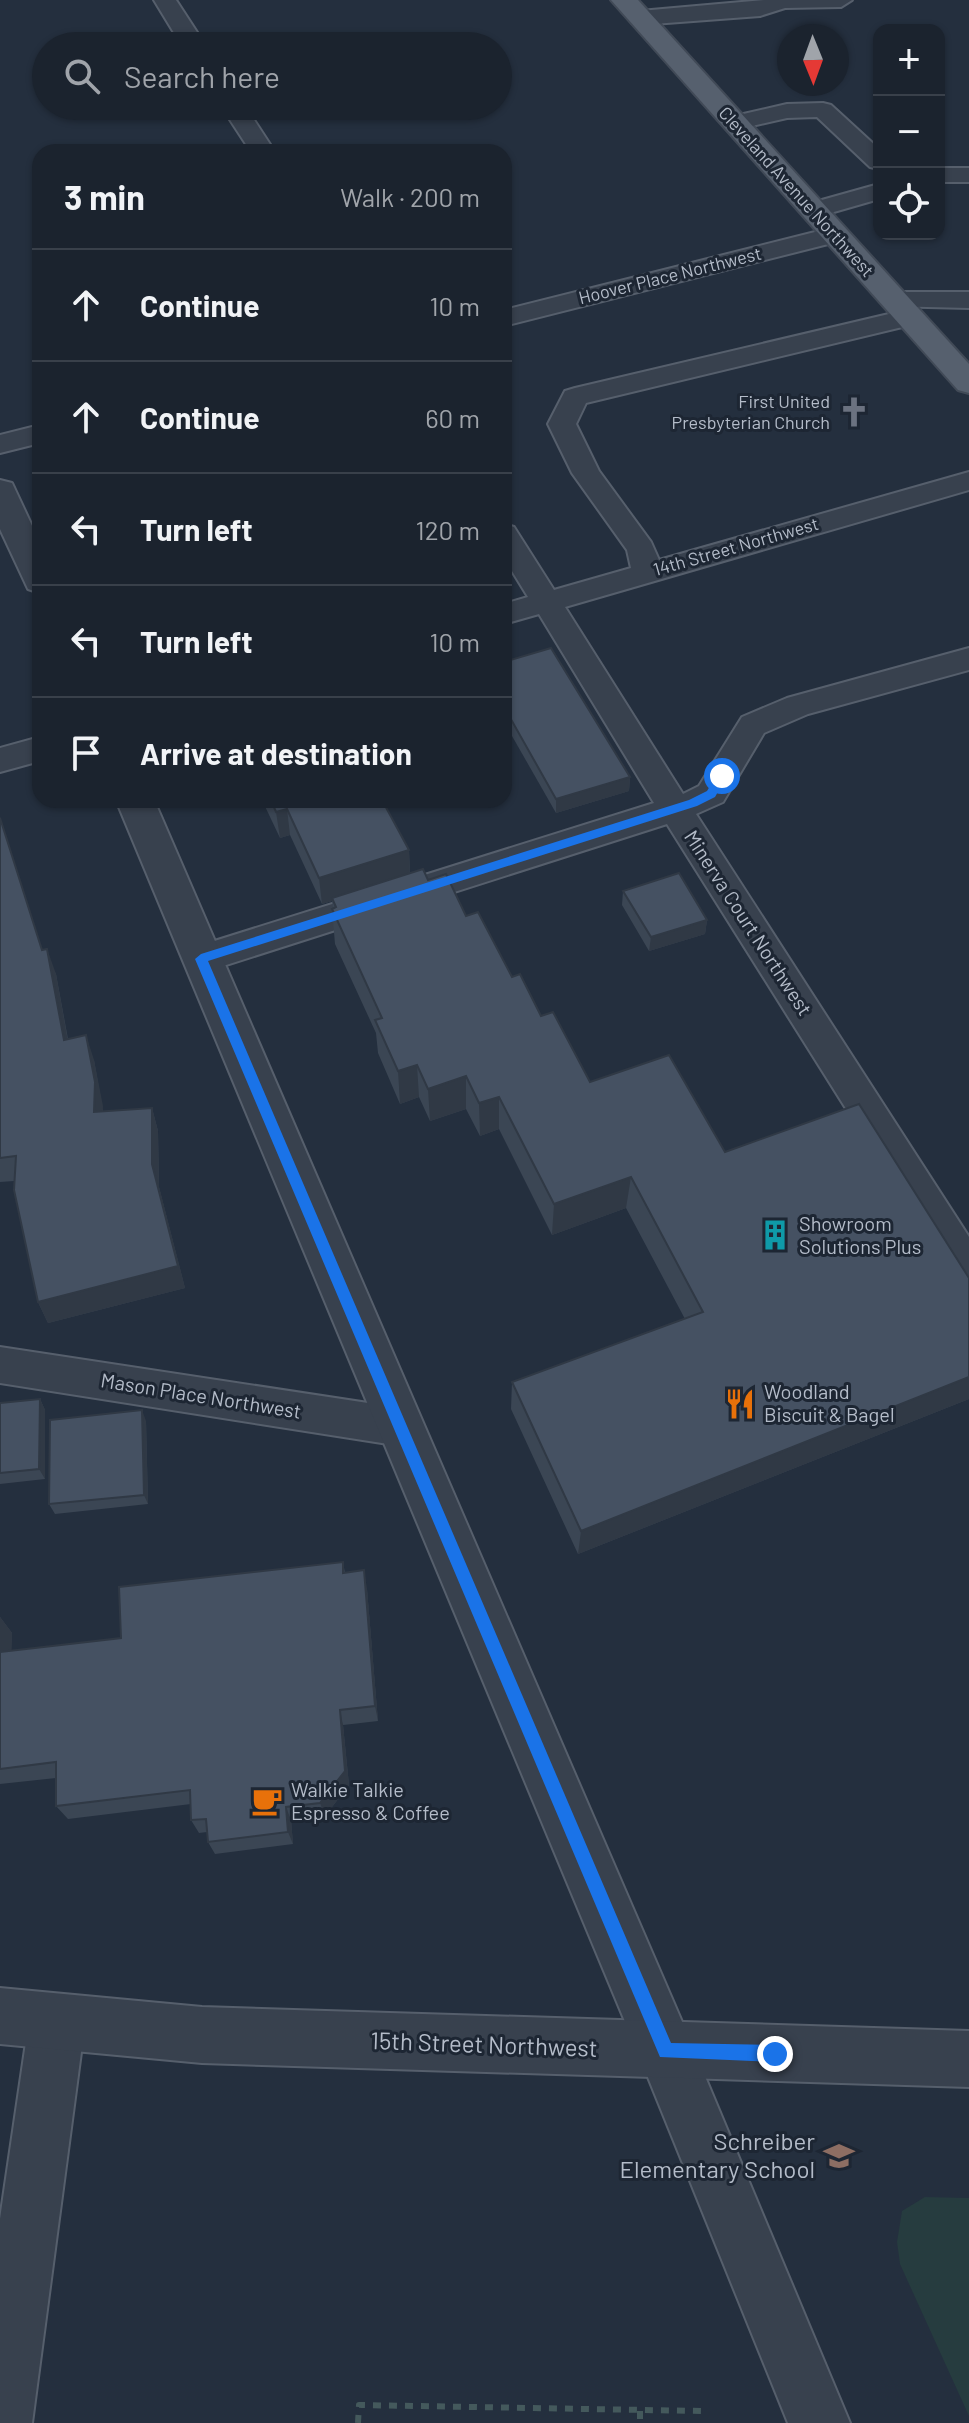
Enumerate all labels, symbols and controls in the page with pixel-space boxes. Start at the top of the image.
north arrow [777,24,849,96]
map controls [873,24,945,240]
button: + [873,24,945,96]
search box [32,32,512,120]
icon: search [60,54,104,98]
text: Search here [124,58,280,94]
button: − [873,96,945,168]
street label: Cleveland Avenue Northwest [714,102,879,281]
button: locate [873,168,945,240]
text: 3 min [64,176,145,217]
text: Walk · 200 m [340,181,480,212]
street label: Hoover Place Northwest [576,242,763,308]
icon: ahead [64,283,108,327]
text: Continue [140,287,260,323]
text: 10 m [430,290,480,321]
place label: First United Presbyterian Church [672,390,830,433]
icon: ahead [64,395,108,439]
church icon: First United Presbyterian Church [837,395,871,429]
text: Continue [140,399,260,435]
text: 60 m [425,402,480,433]
icon: left [64,507,108,551]
text: Turn left [140,511,253,547]
street label: 14th Street Northwest [651,512,821,580]
text: 120 m [416,514,480,545]
icon: left [64,619,108,663]
text: Turn left [140,623,253,659]
text: 10 m [430,626,480,657]
icon: arrive [64,731,108,775]
text: Arrive at destination [140,735,412,771]
route start [704,758,740,794]
street label: Minerva Court Northwest [680,825,818,1020]
place label: Showroom Solutions Plus [799,1211,921,1258]
building icon: Showroom Solutions Plus [758,1218,792,1252]
street label: Mason Place Northwest [99,1367,303,1423]
place label: Woodland Biscuit & Bagel [764,1379,895,1426]
restaurant icon: Woodland Biscuit & Bagel [723,1387,757,1421]
place label: Walkie Talkie Espresso & Coffee [291,1777,450,1824]
cafe icon: Walkie Talkie Espresso & Coffee [250,1784,284,1818]
street label: 15th Street Northwest [370,2025,598,2062]
route end [757,2036,793,2072]
place label: Schreiber Elementary School [620,2126,815,2183]
school or university icon: Schreiber Elementary School [822,2139,856,2173]

